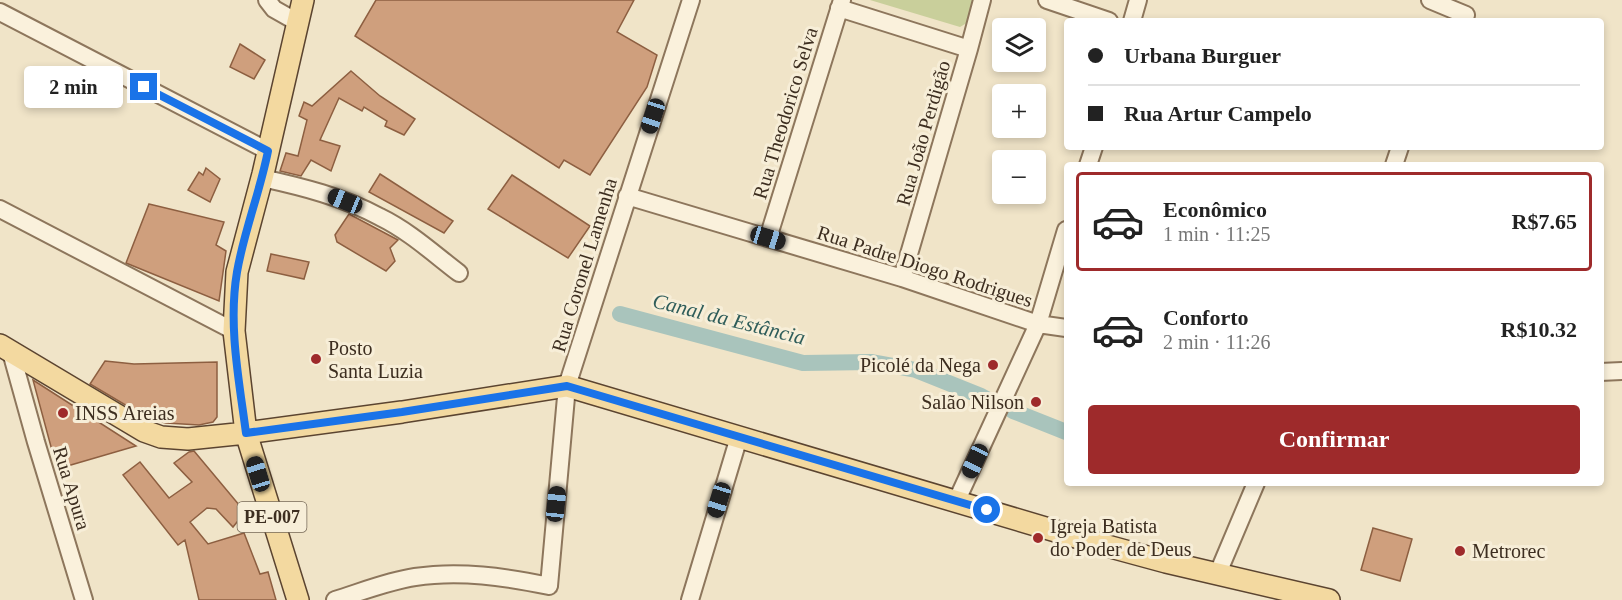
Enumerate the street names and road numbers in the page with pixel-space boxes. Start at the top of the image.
street label: Rua Theodorico Selva [748,24,822,202]
street label: Rua João Perdigão [892,58,955,208]
street label: Rua Coronel Lamenha [547,175,621,355]
street label: Rua Padre Diogo Rodrigues [814,221,1036,312]
street label: Rua Apura [48,444,95,533]
road number: PE-007 [238,502,306,532]

